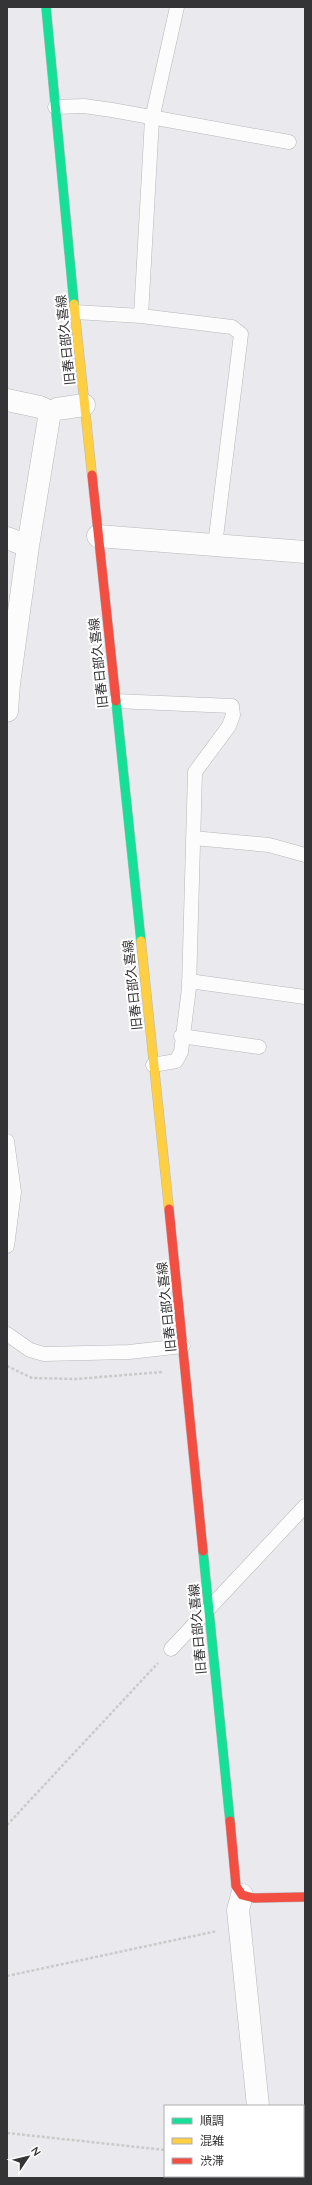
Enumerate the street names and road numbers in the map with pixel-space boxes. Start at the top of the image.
street label: 旧春日部久喜線 [52,294,78,386]
street label: 旧春日部久喜線 [85,617,111,709]
street label: 旧春日部久喜線 [119,939,145,1031]
street label: 旧春日部久喜線 [153,1261,179,1353]
street label: 旧春日部久喜線 [185,1583,209,1675]

